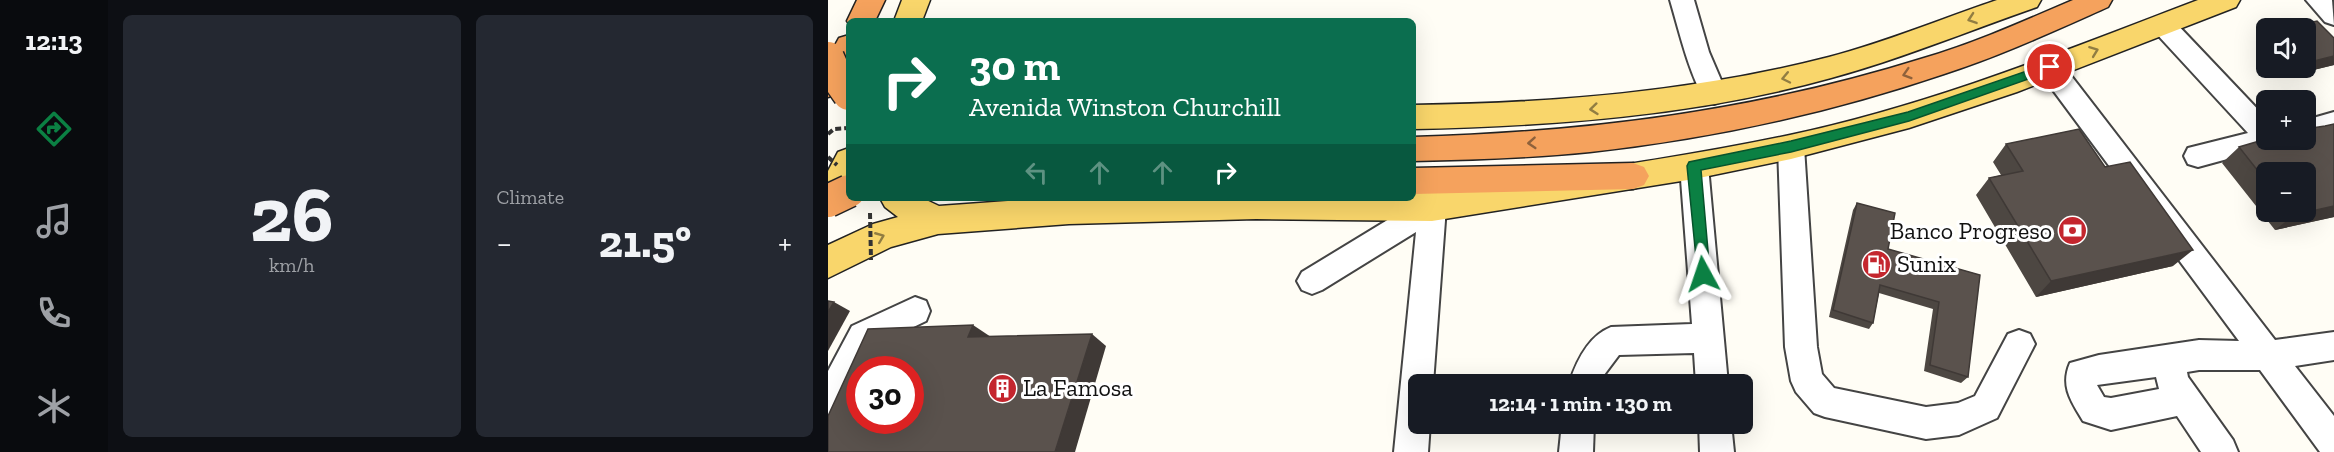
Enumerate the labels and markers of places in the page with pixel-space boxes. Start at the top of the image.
pin [2024,41,2075,92]
bank icon: Banco Progreso [2057,215,2089,247]
place label: Banco Progreso [1890,216,2052,245]
fuel station icon: Sunix [1860,248,1892,280]
place label: Sunix [1897,249,1956,278]
building icon: La Famosa [986,372,1018,404]
place label: La Famosa [1023,373,1133,402]

